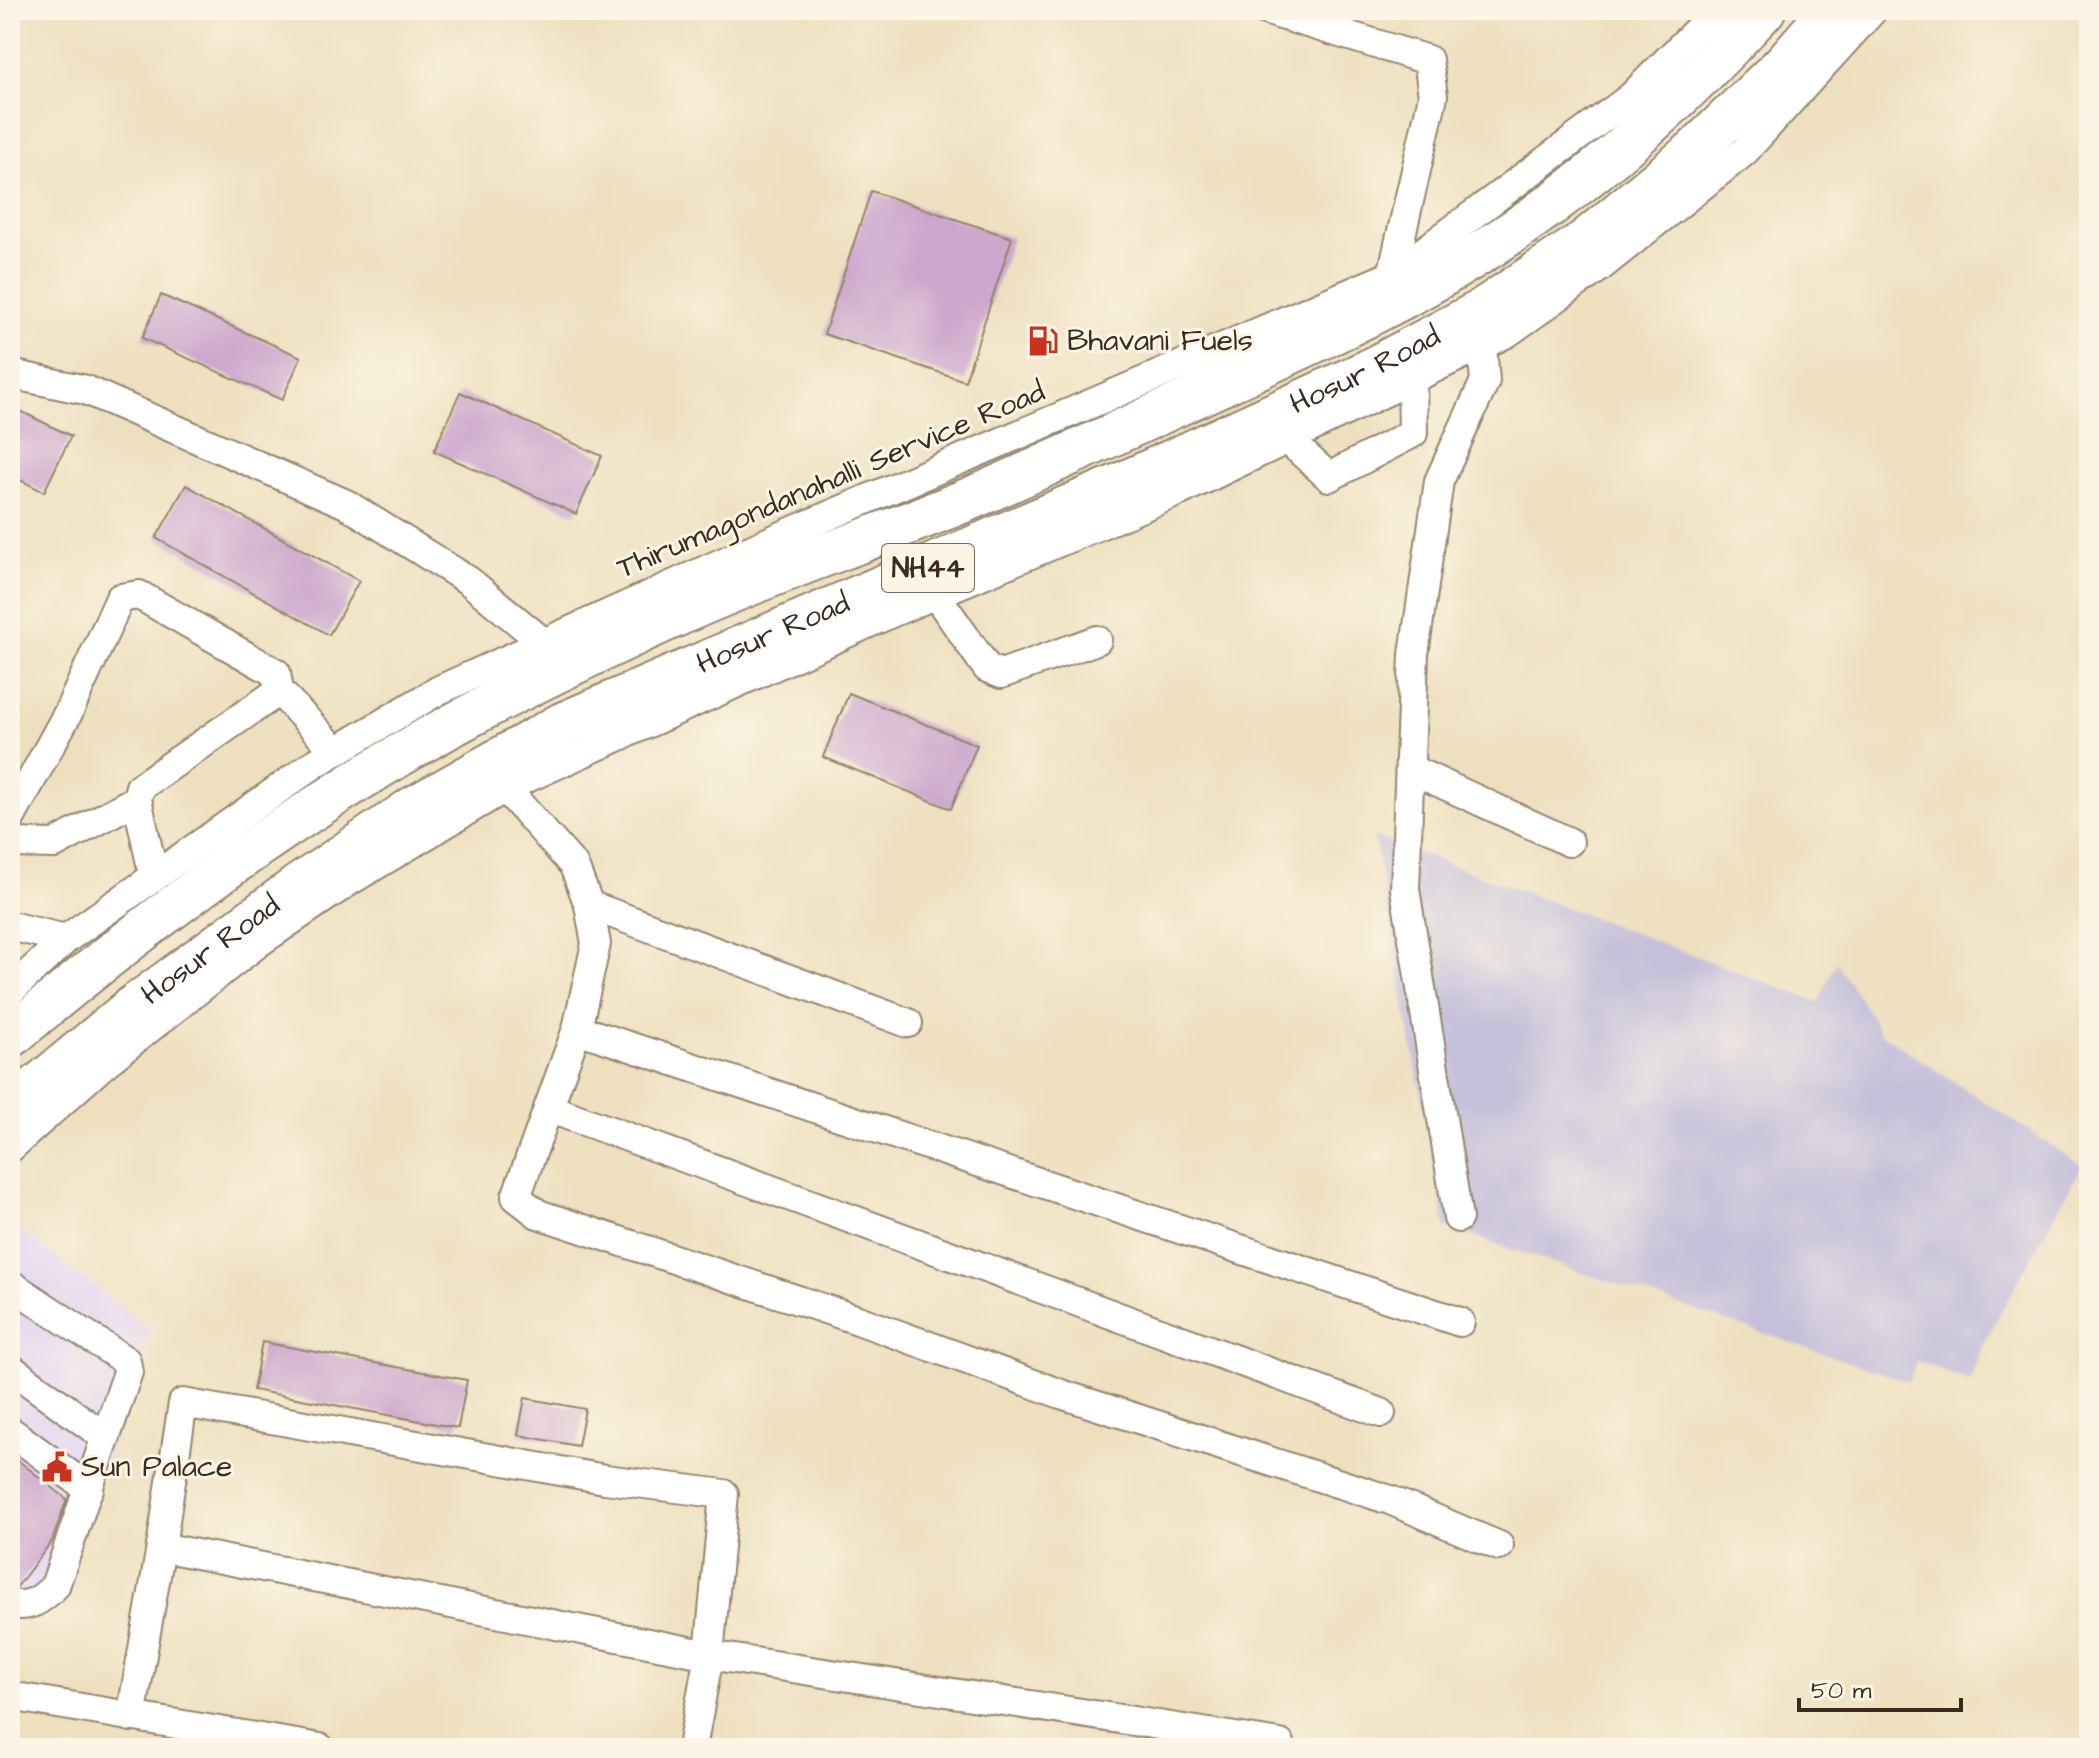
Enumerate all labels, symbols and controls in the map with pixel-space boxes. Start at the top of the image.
street label: Hosur Road [1283,315,1448,425]
place label: Bhavani Fuels [1067,320,1253,362]
fuel station icon: Bhavani Fuels [1026,324,1060,358]
street label: Thirumagondanahalli Service Road [611,371,1052,590]
road number: NH44 [882,544,974,592]
street label: Hosur Road [690,582,856,685]
street label: Hosur Road [133,885,289,1015]
place label: Sun Palace [81,1446,232,1488]
public building icon: Sun Palace [40,1450,74,1484]
scale bar [1799,1662,1961,1712]
text: 50 m [1811,1674,1872,1708]

